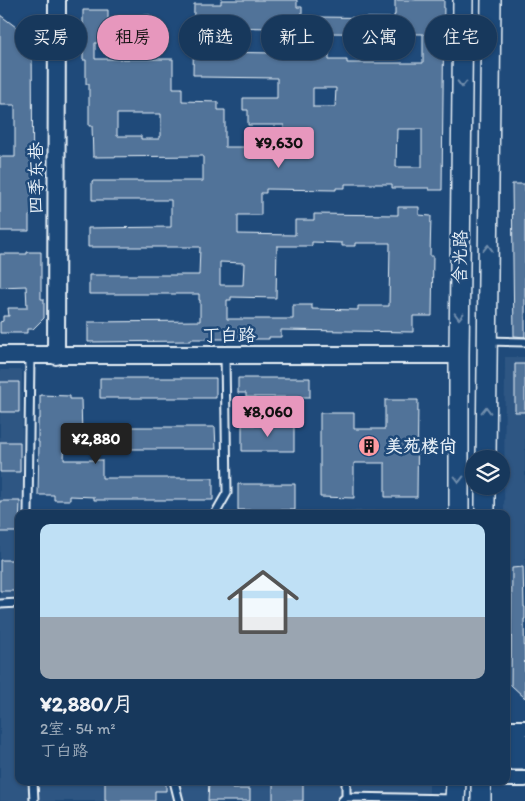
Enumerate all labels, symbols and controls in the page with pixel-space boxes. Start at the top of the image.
chip: 买房 [15,15,87,60]
chip: 租房 [97,15,169,60]
chip: 筛选 [179,15,251,60]
chip: 新上 [261,15,333,60]
chip: 公寓 [343,15,415,60]
chip: 住宅 [425,15,497,60]
one-way arrow [457,80,467,88]
pin: ¥9,630 [238,126,320,169]
text: ¥9,630 [255,133,303,152]
street label: 四季东巷 [25,142,47,214]
street label: 含光路 [449,230,471,284]
one-way arrow [483,243,493,251]
one-way arrow [454,312,464,320]
street label: 丁白路 [202,324,256,346]
pin: ¥8,060 [227,396,309,438]
text: ¥8,060 [243,402,293,421]
one-way arrow [481,406,491,414]
pin: ¥2,880 [55,422,137,465]
text: ¥2,880 [72,429,120,448]
building icon: 美苑楼尚 [357,434,381,458]
place label: 美苑楼尚 [385,435,457,457]
map controls [465,450,510,495]
button: layers [465,450,510,495]
one-way arrow [454,475,464,483]
icon: home [218,557,308,647]
text: ¥2,880/月 [40,691,134,716]
text: 2室 · 54 m² [40,719,116,738]
text: 丁白路 [40,741,88,760]

